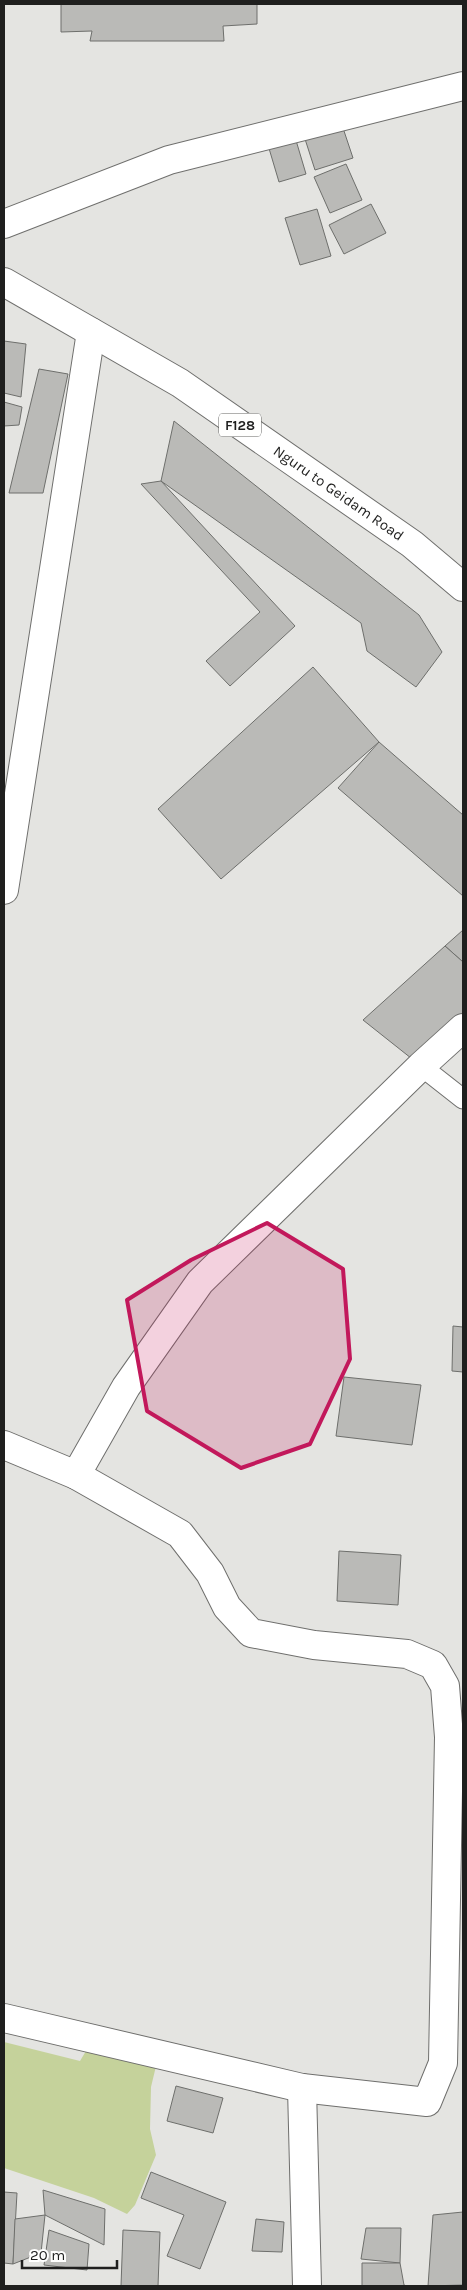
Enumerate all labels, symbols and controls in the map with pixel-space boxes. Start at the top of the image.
road number: F128 [219,414,261,436]
street label: Nguru to Geidam Road [270,442,407,545]
scale bar [22,2238,118,2270]
text: 20 m [30,2246,65,2264]

